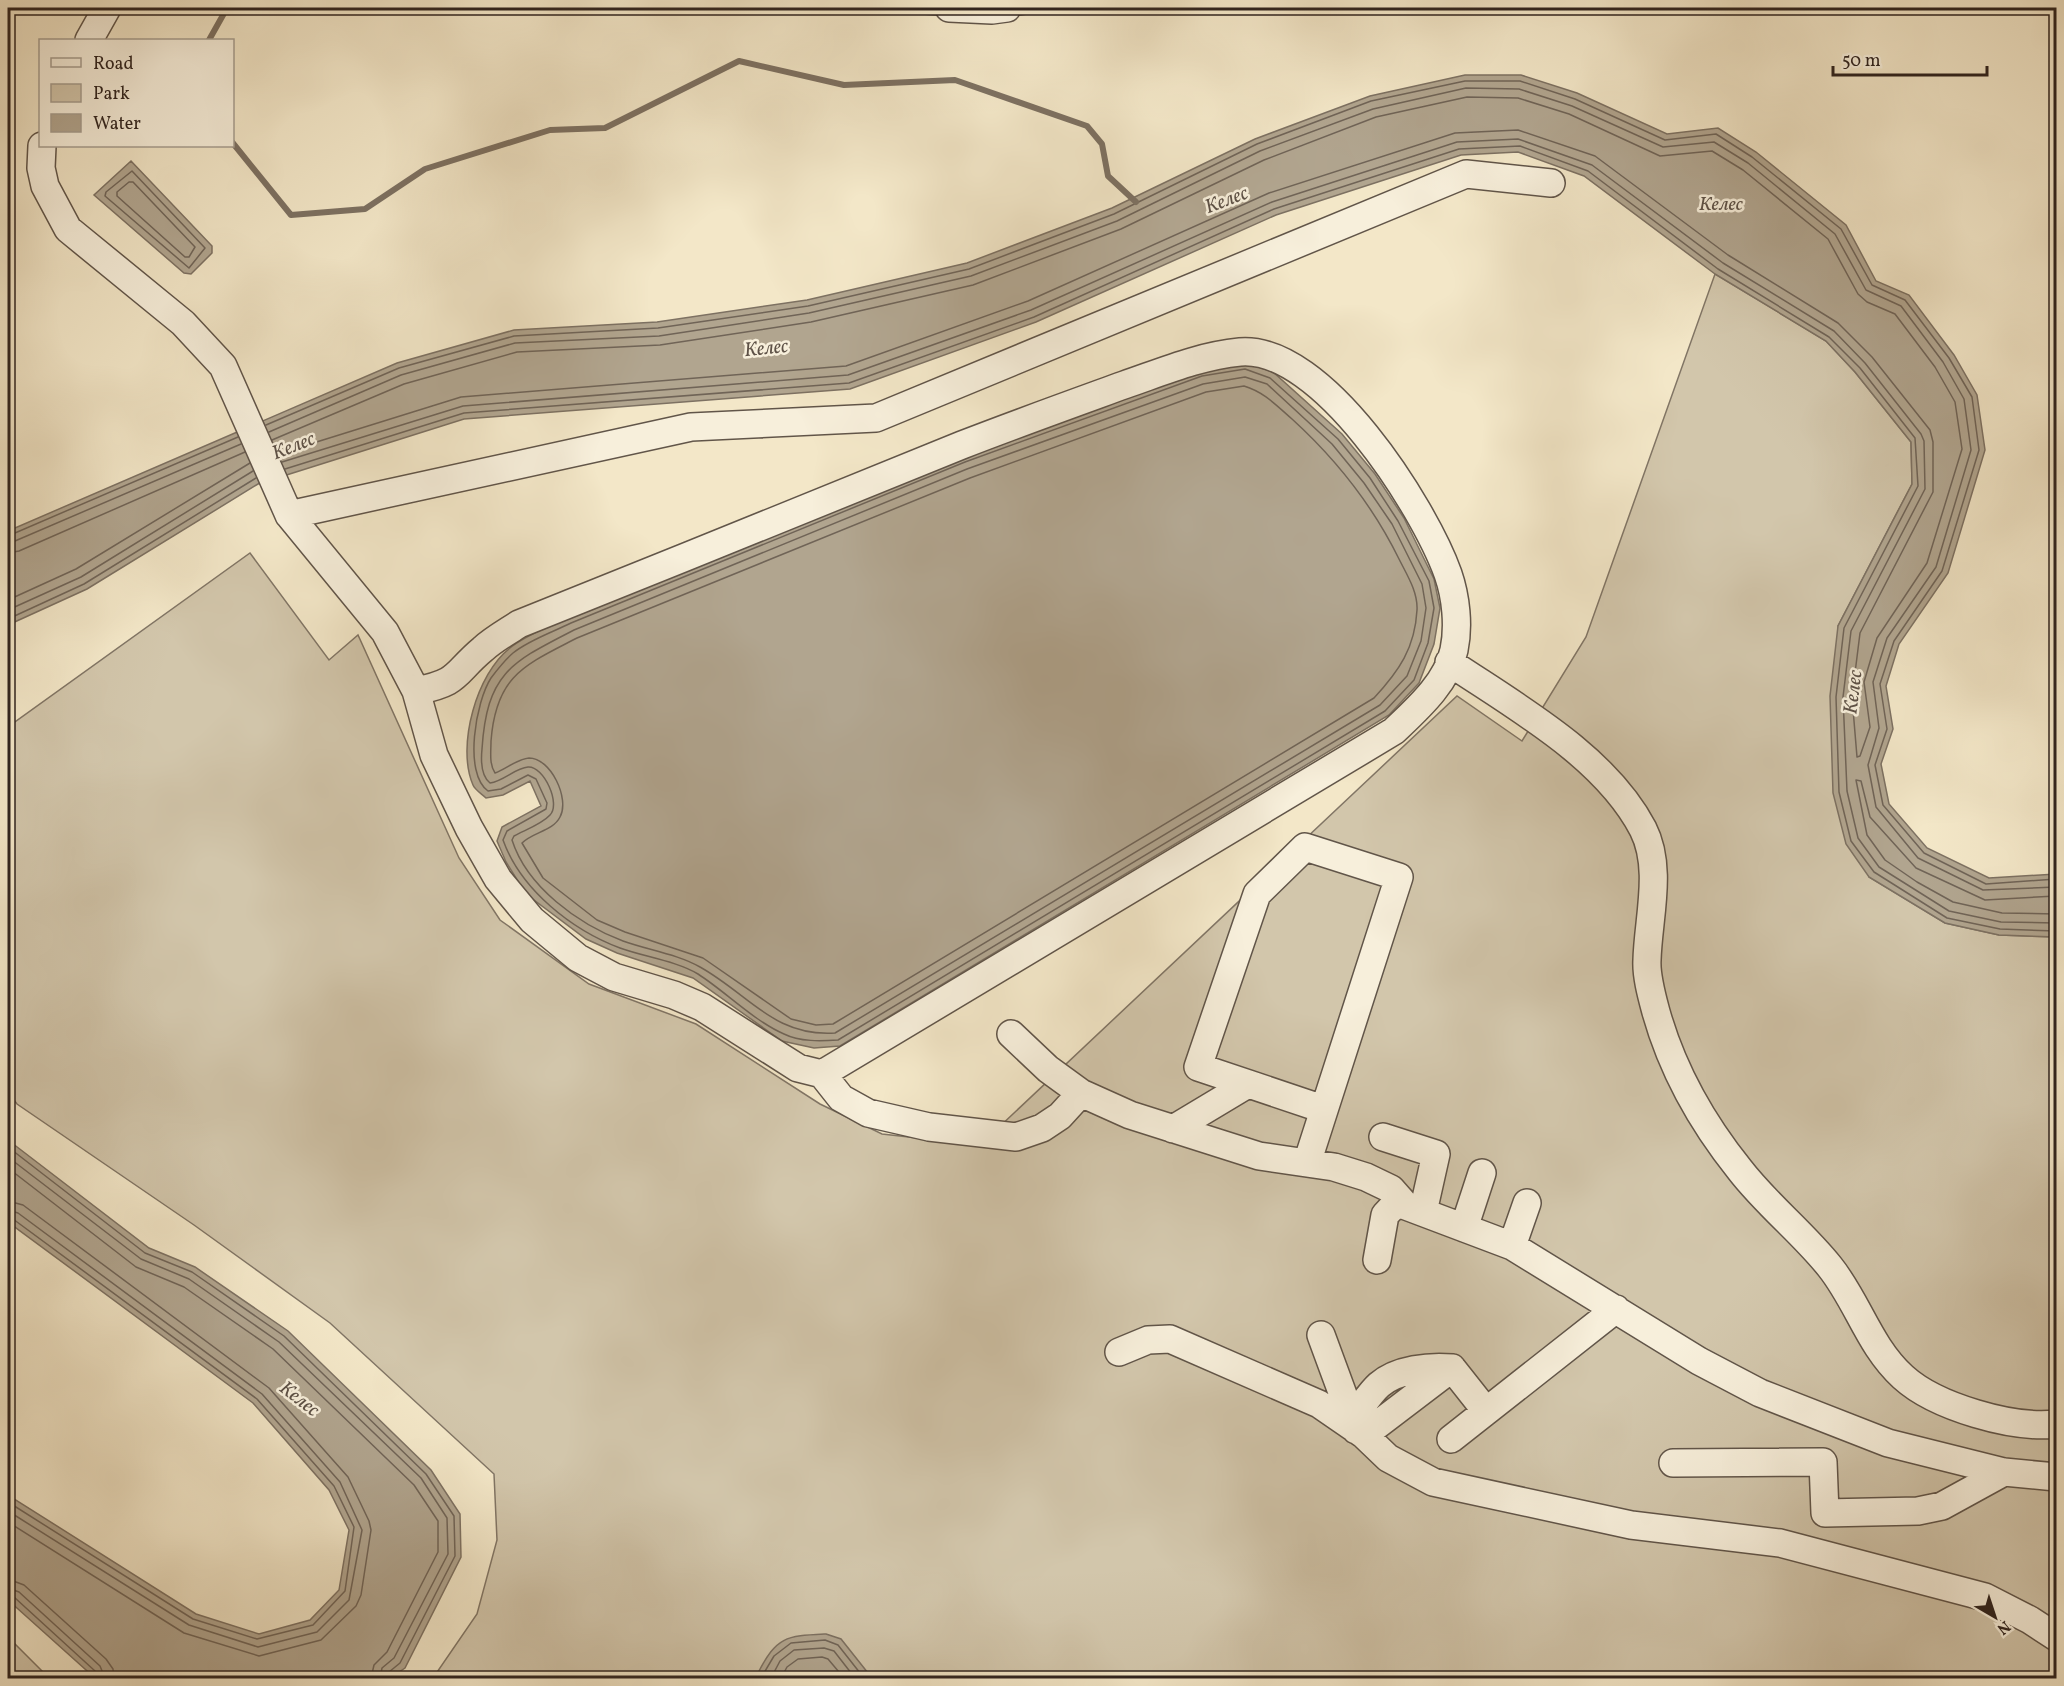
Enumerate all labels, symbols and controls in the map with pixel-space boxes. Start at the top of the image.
legend [39,39,234,147]
scale bar [1833,39,1988,77]
text: 50 m [1842,49,1881,74]
text: Road [93,52,134,77]
text: Park [93,82,130,107]
text: Water [93,112,141,137]
water label: Келес [1201,180,1253,222]
water label: Келес [1699,191,1744,219]
water label: Келес [743,333,790,365]
water label: Келес [268,425,320,468]
water label: Келес [1837,668,1871,716]
water label: Келес [273,1375,325,1425]
north arrow [1965,1587,2025,1647]
text: N [1991,1615,2015,1640]

